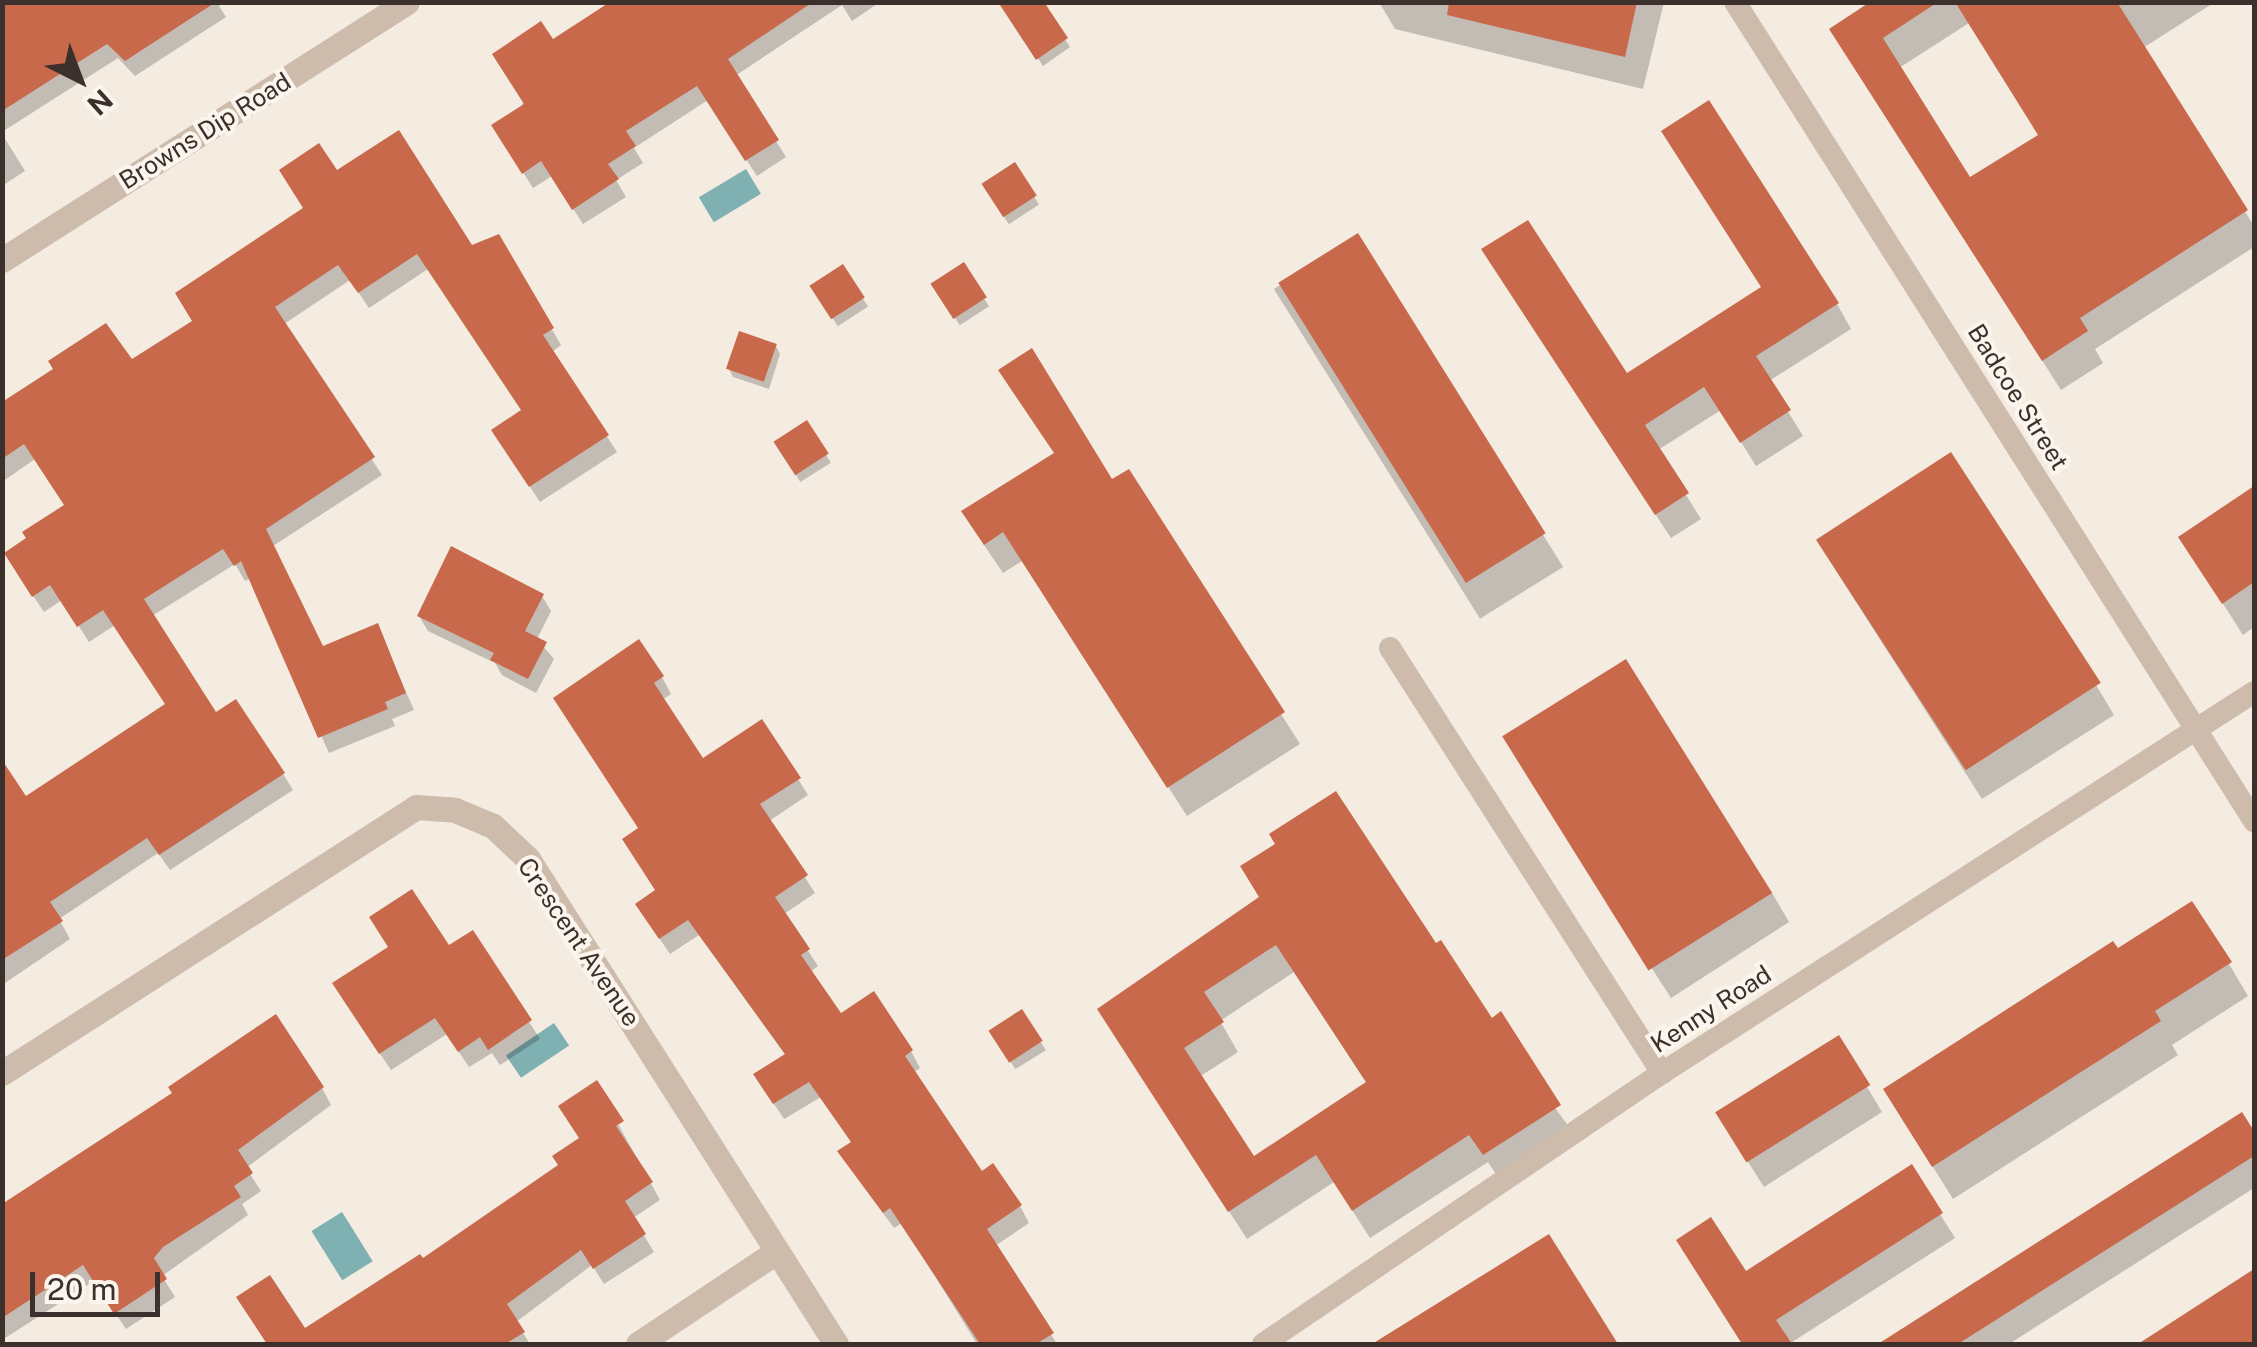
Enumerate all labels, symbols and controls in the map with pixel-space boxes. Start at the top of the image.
north arrow [30,30,130,130]
street label: Browns Dip Road [114,66,296,196]
text: N [81,83,120,122]
street label: Badcoe Street [1961,318,2075,476]
street label: Crescent Avenue [512,852,646,1032]
street label: Kenny Road [1645,959,1777,1059]
scale bar [35,1252,165,1314]
text: 20 m [47,1271,116,1307]

